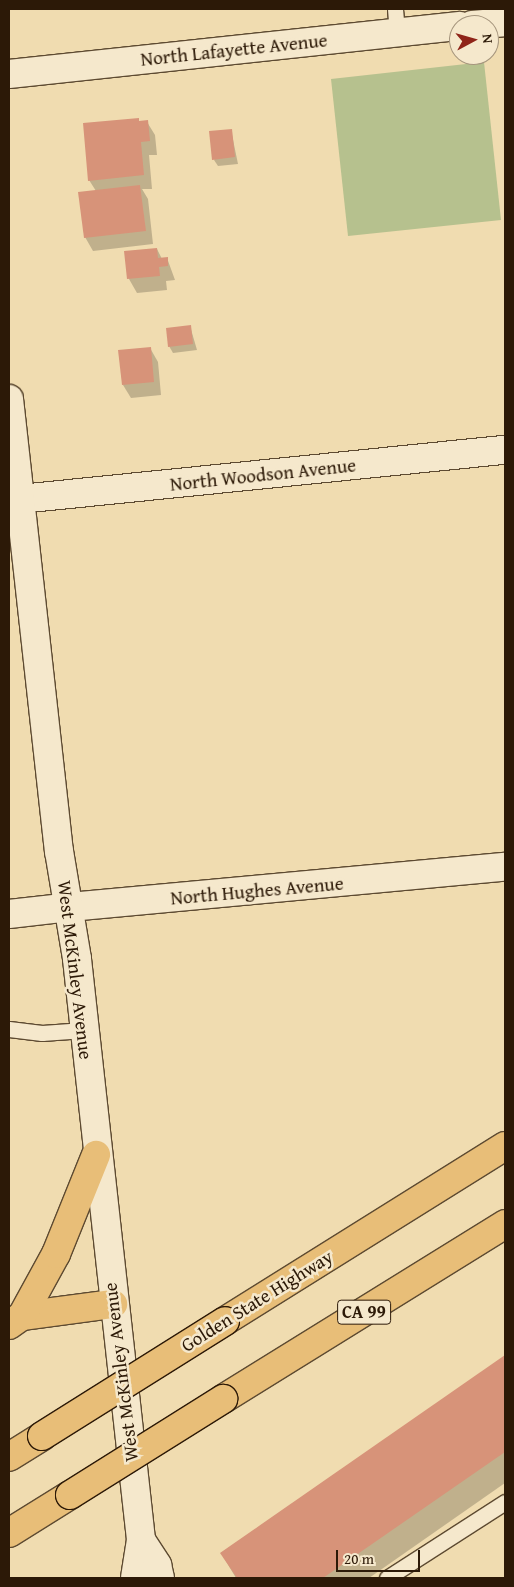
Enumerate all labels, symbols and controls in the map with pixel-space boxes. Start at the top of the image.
north arrow [449,15,499,65]
street label: North Lafayette Avenue [139,29,329,71]
text: N [477,33,498,44]
street label: North Woodson Avenue [169,454,357,496]
street label: North Hughes Avenue [170,872,344,910]
street label: West McKinley Avenue [53,879,97,1061]
street label: Golden State Highway [177,1245,337,1357]
street label: West McKinley Avenue [99,1281,143,1463]
road number: CA 99 [336,1296,392,1328]
scale bar [339,1540,423,1572]
text: 20 m [344,1548,374,1569]

